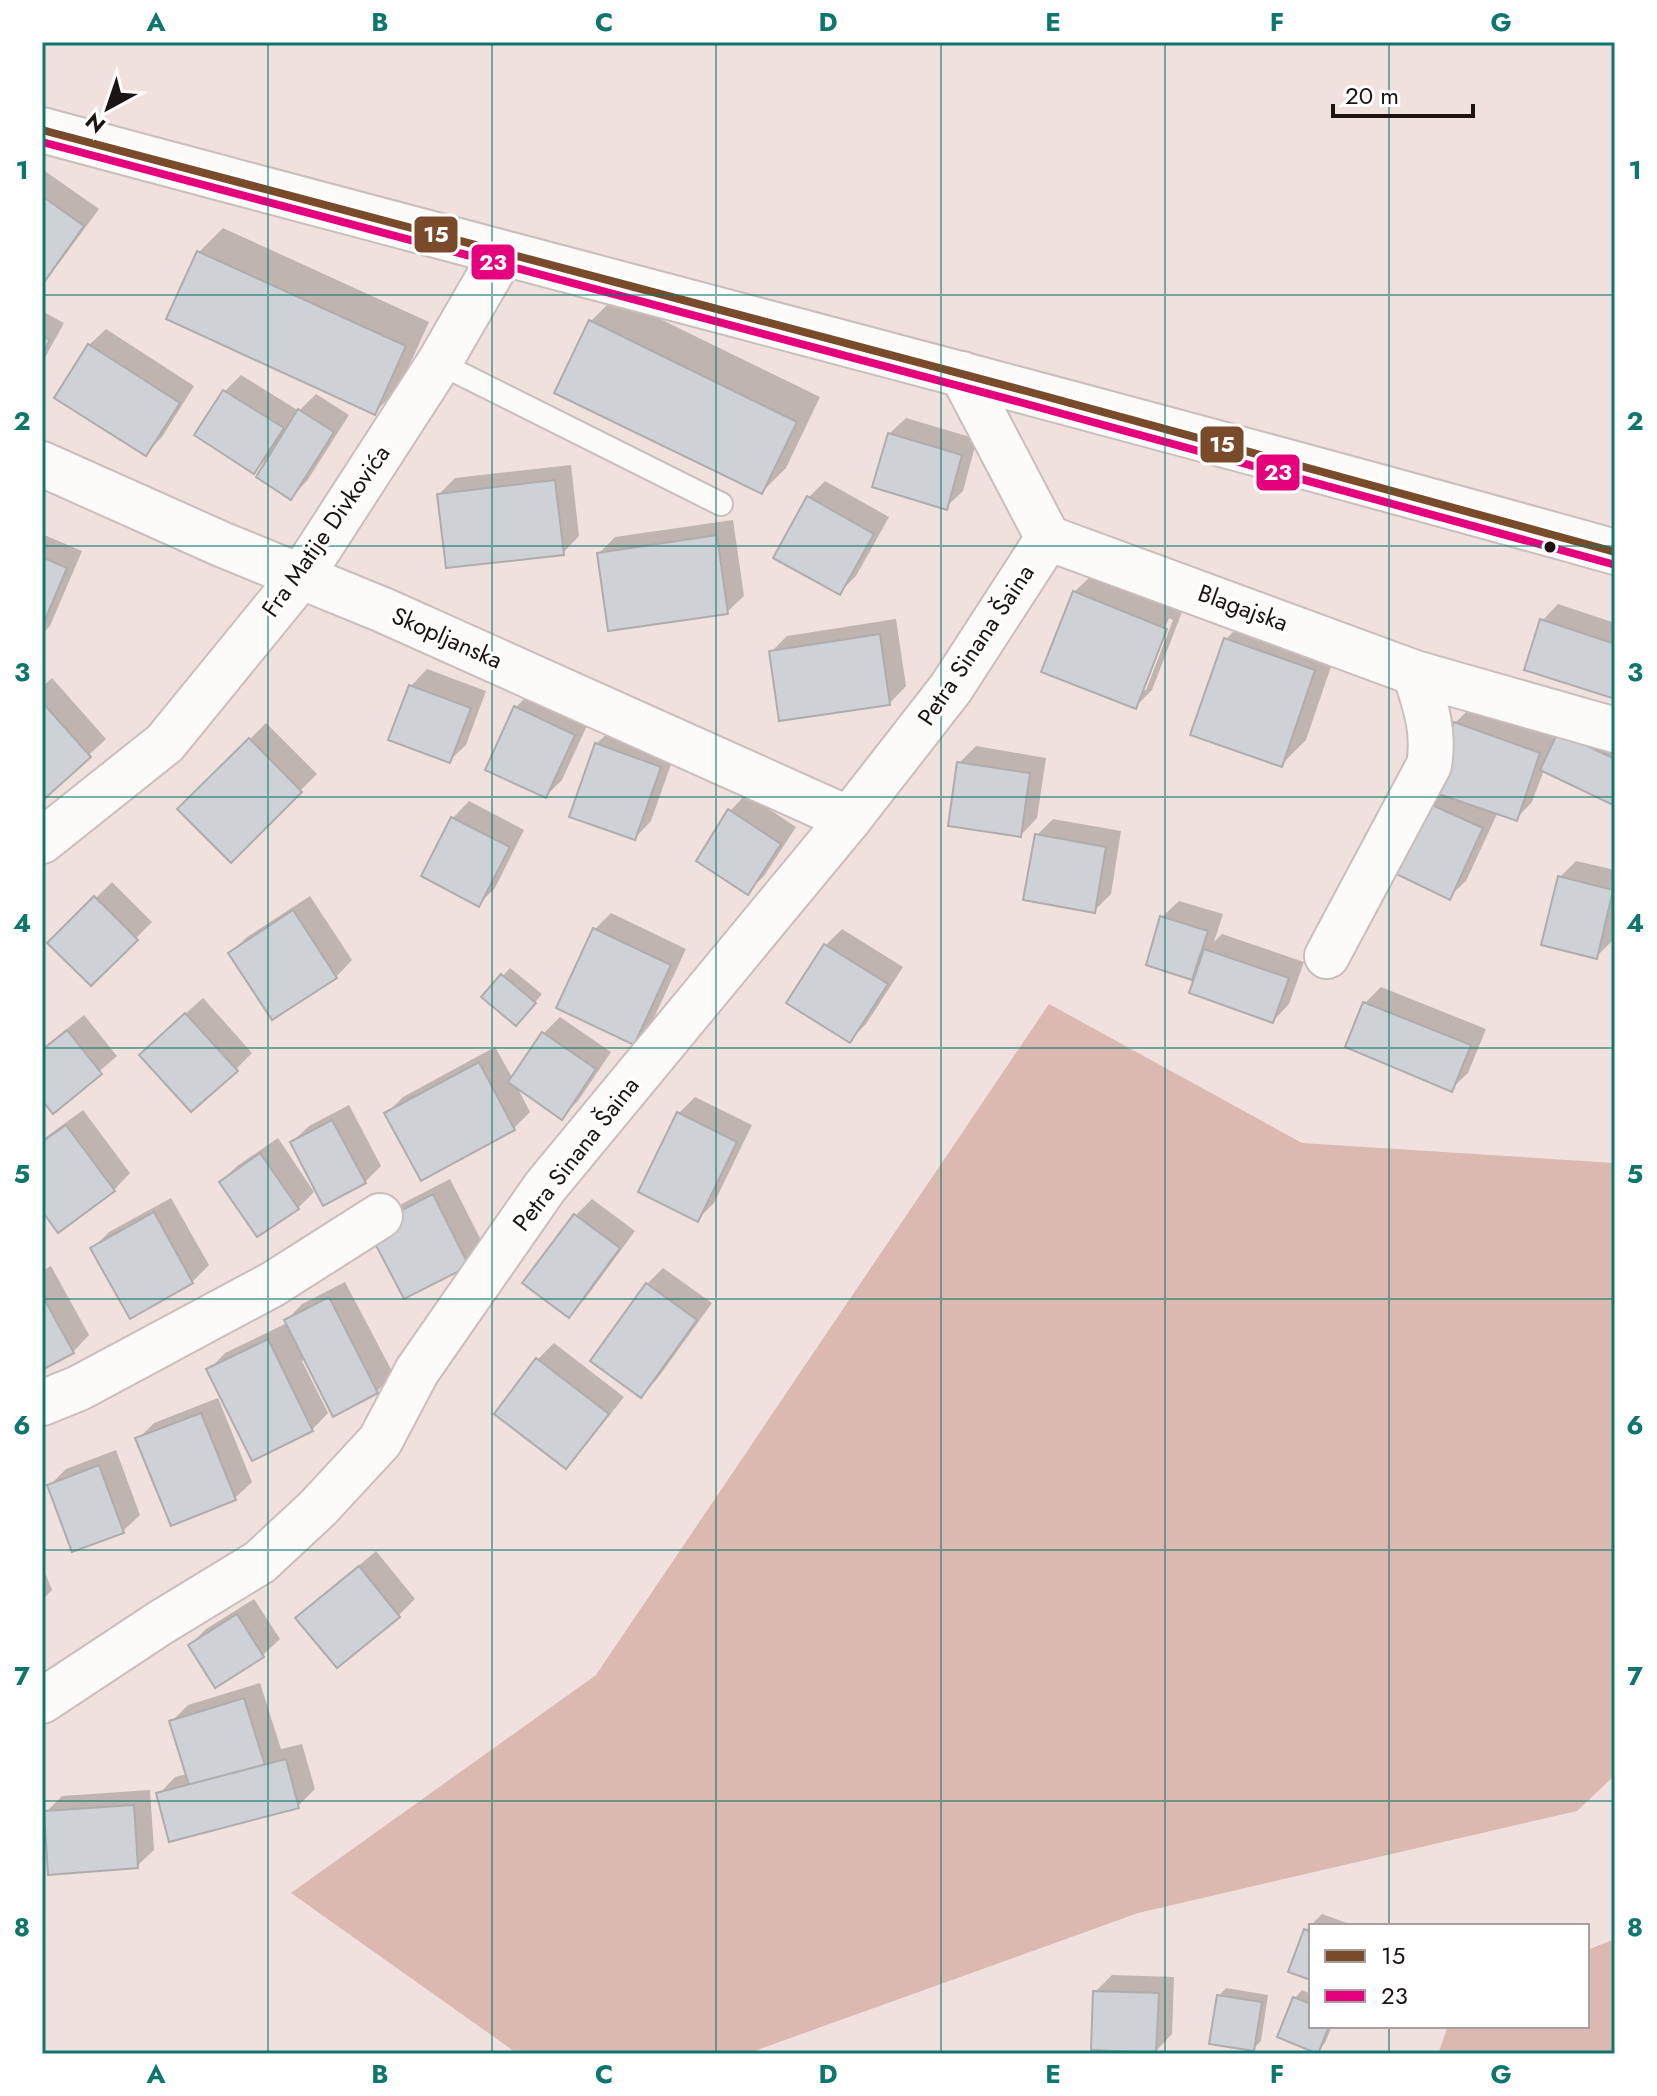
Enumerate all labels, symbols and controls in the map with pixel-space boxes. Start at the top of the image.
text: A [145,3,166,41]
text: B [371,3,389,41]
text: C [595,3,613,41]
text: D [818,3,838,41]
text: E [1045,3,1061,41]
text: F [1270,3,1284,41]
text: G [1490,3,1512,41]
north arrow [68,68,148,148]
scale bar [1333,68,1473,118]
text: 20 m [1345,78,1399,113]
text: N [78,105,112,141]
text: 1 [15,151,29,189]
text: 1 [1628,151,1642,189]
line badge: 15 [413,215,459,254]
text: 15 [423,218,449,250]
line badge: 23 [470,243,516,281]
text: 23 [479,246,507,278]
text: 2 [13,402,31,440]
text: 2 [1626,402,1644,440]
line badge: 15 [1199,425,1245,464]
text: 15 [1209,428,1235,460]
street label: Fra Matije Divkovića [253,438,398,624]
line badge: 23 [1255,453,1301,492]
text: 23 [1264,456,1292,488]
unlabelled marker [1542,539,1558,555]
street label: Petra Sinana Šaina [909,557,1043,732]
street label: Blagajska [1193,575,1293,640]
street label: Skopljanska [386,598,508,677]
text: 3 [14,653,30,691]
text: 3 [1627,653,1643,691]
text: 4 [13,904,31,942]
text: 4 [1626,904,1644,942]
street label: Petra Sinana Šaina [504,1069,647,1238]
text: 5 [14,1155,30,1193]
text: 5 [1627,1155,1643,1193]
text: 6 [13,1406,31,1444]
text: 6 [1626,1406,1644,1444]
text: 7 [14,1657,30,1695]
text: 7 [1627,1657,1643,1695]
text: 8 [14,1908,30,1946]
text: 8 [1627,1908,1643,1946]
legend [1309,1924,1589,2028]
text: 15 [1381,1938,1405,1973]
text: 23 [1381,1978,1408,2013]
text: A [145,2055,166,2093]
text: B [371,2055,389,2093]
text: C [595,2055,613,2093]
text: D [818,2055,838,2093]
text: E [1045,2055,1061,2093]
text: F [1270,2055,1284,2093]
text: G [1490,2055,1512,2093]

